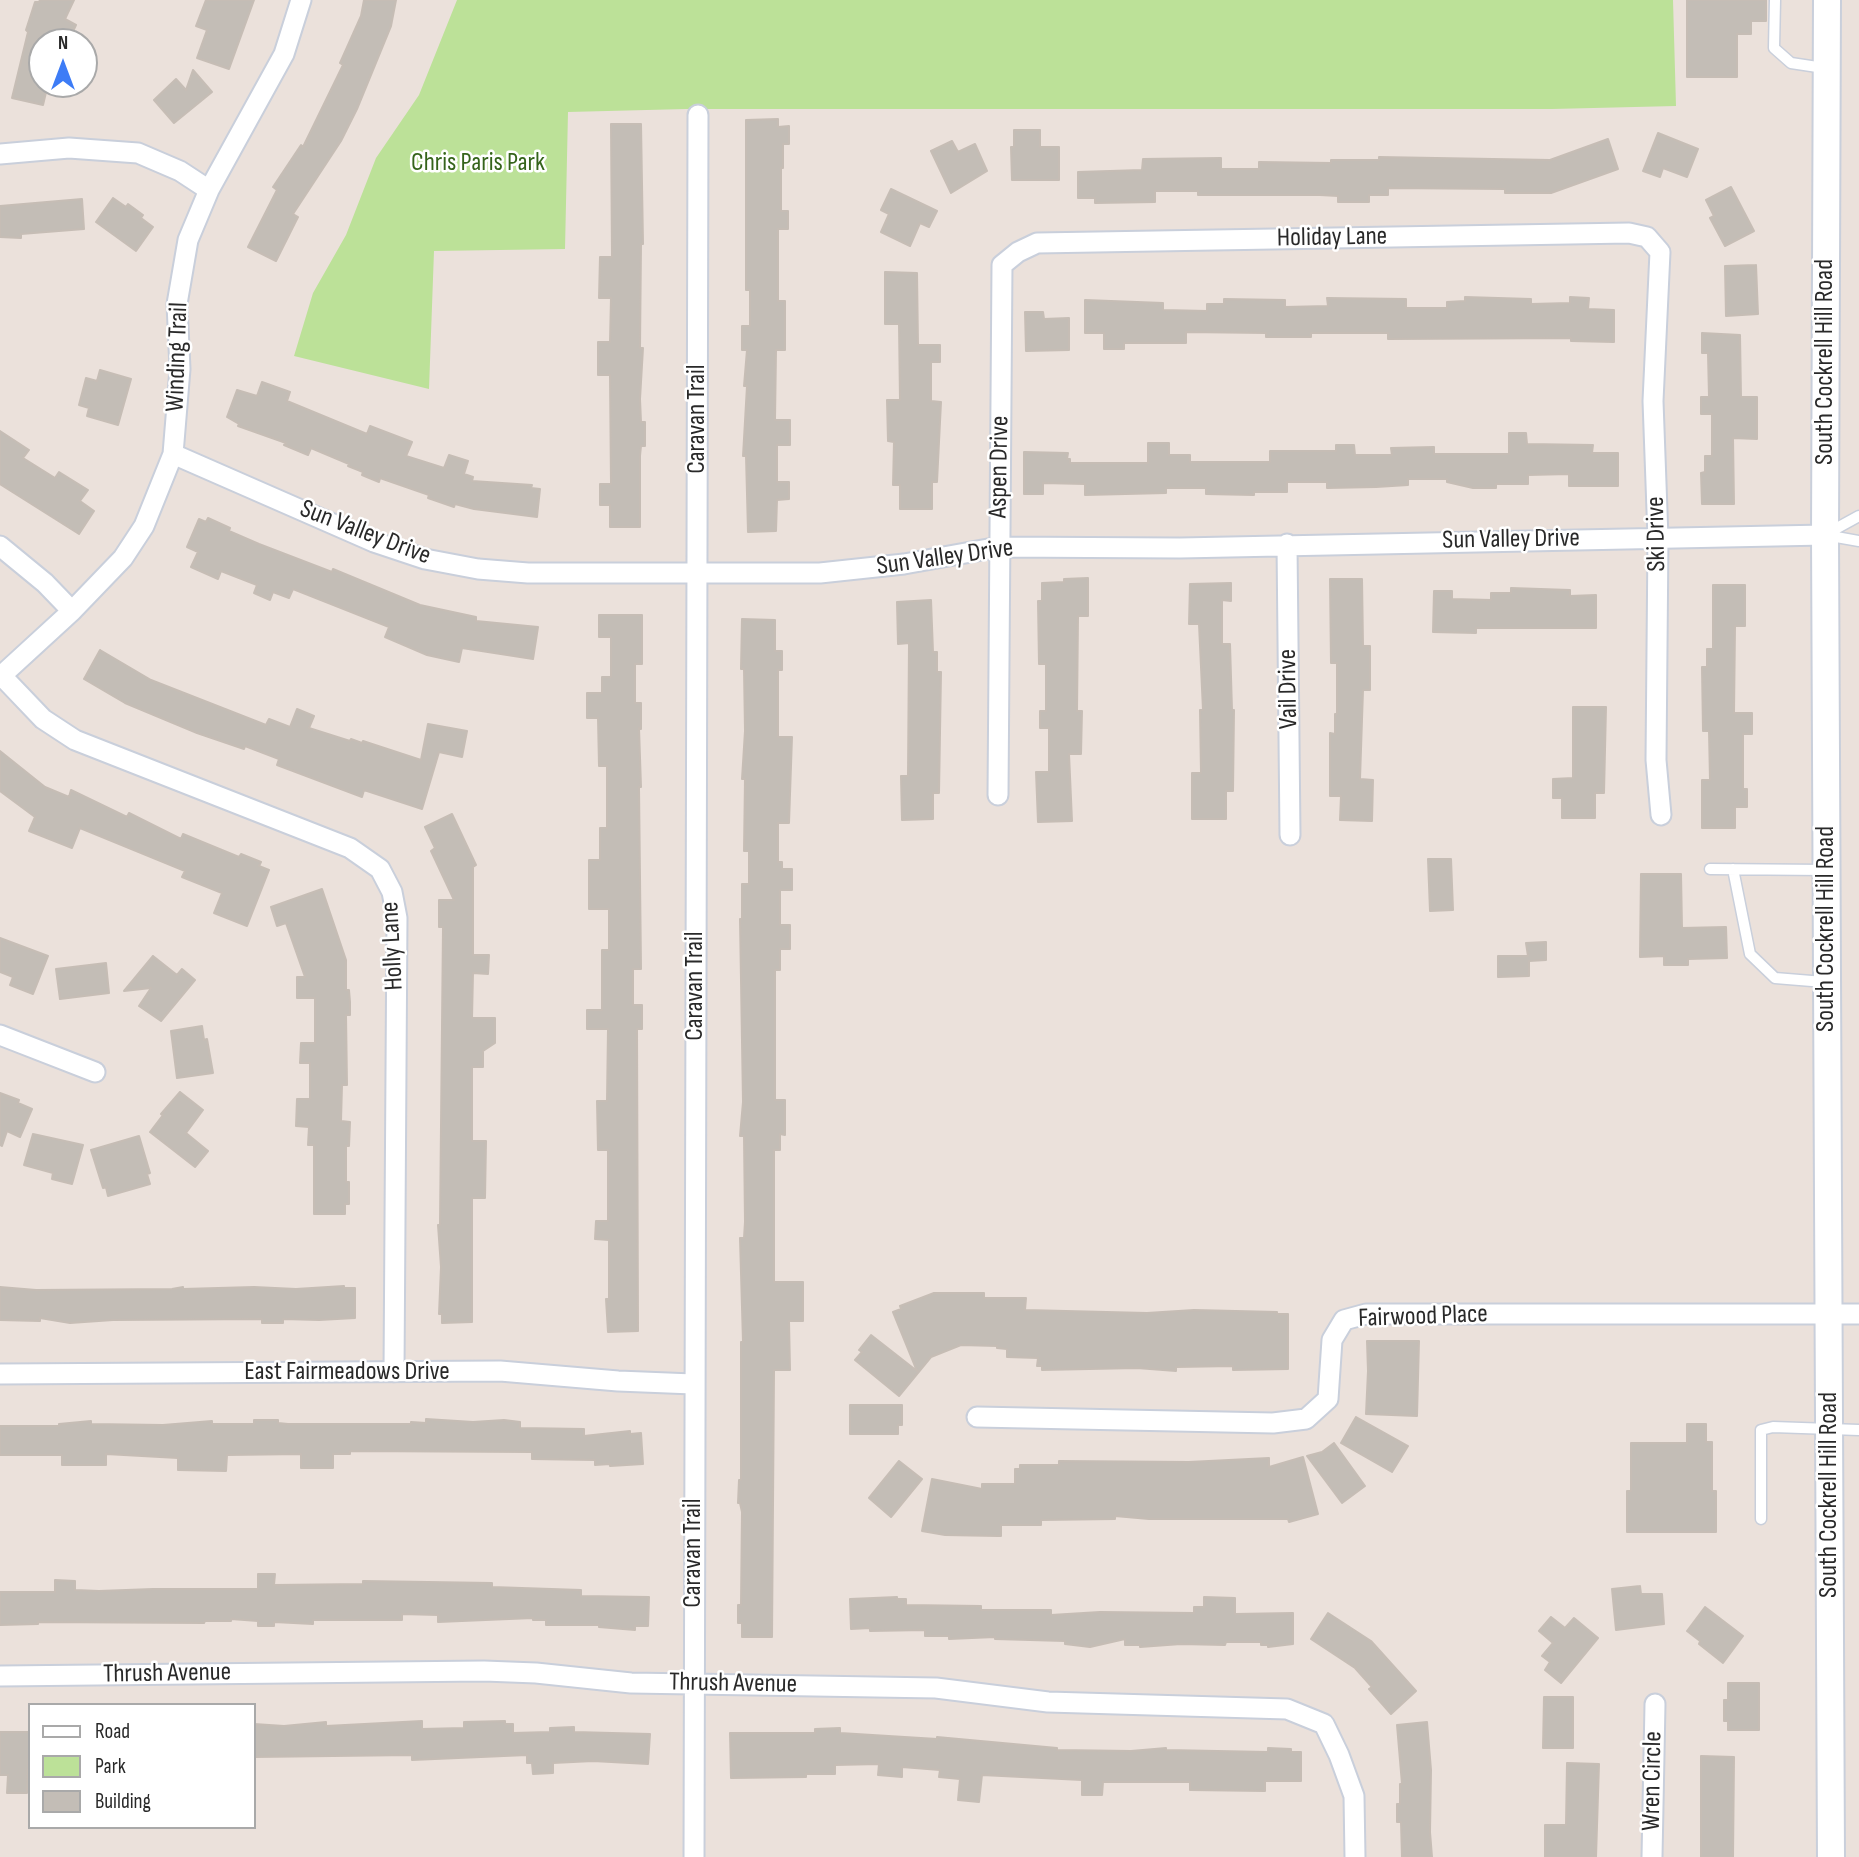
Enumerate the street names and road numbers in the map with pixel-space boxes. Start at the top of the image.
street label: Holiday Lane [1277,221,1387,255]
street label: South Cockrell Hill Road [1809,259,1841,465]
street label: Winding Trail [160,302,196,412]
street label: Caravan Trail [681,364,713,474]
street label: Aspen Drive [984,416,1016,518]
street label: Sun Valley Drive [295,494,435,572]
street label: Ski Drive [1641,496,1673,572]
street label: Sun Valley Drive [1442,523,1580,557]
street label: Sun Valley Drive [875,533,1015,583]
street label: Vail Drive [1273,649,1305,729]
street label: South Cockrell Hill Road [1810,826,1842,1032]
street label: Holly Lane [375,901,411,991]
street label: Caravan Trail [679,931,711,1041]
street label: Fairwood Place [1358,1299,1488,1335]
street label: East Fairmeadows Drive [244,1356,450,1388]
street label: South Cockrell Hill Road [1813,1392,1845,1598]
street label: Caravan Trail [677,1498,709,1608]
street label: Thrush Avenue [103,1657,231,1691]
street label: Thrush Avenue [669,1667,797,1701]
street label: Wren Circle [1637,1731,1669,1831]

